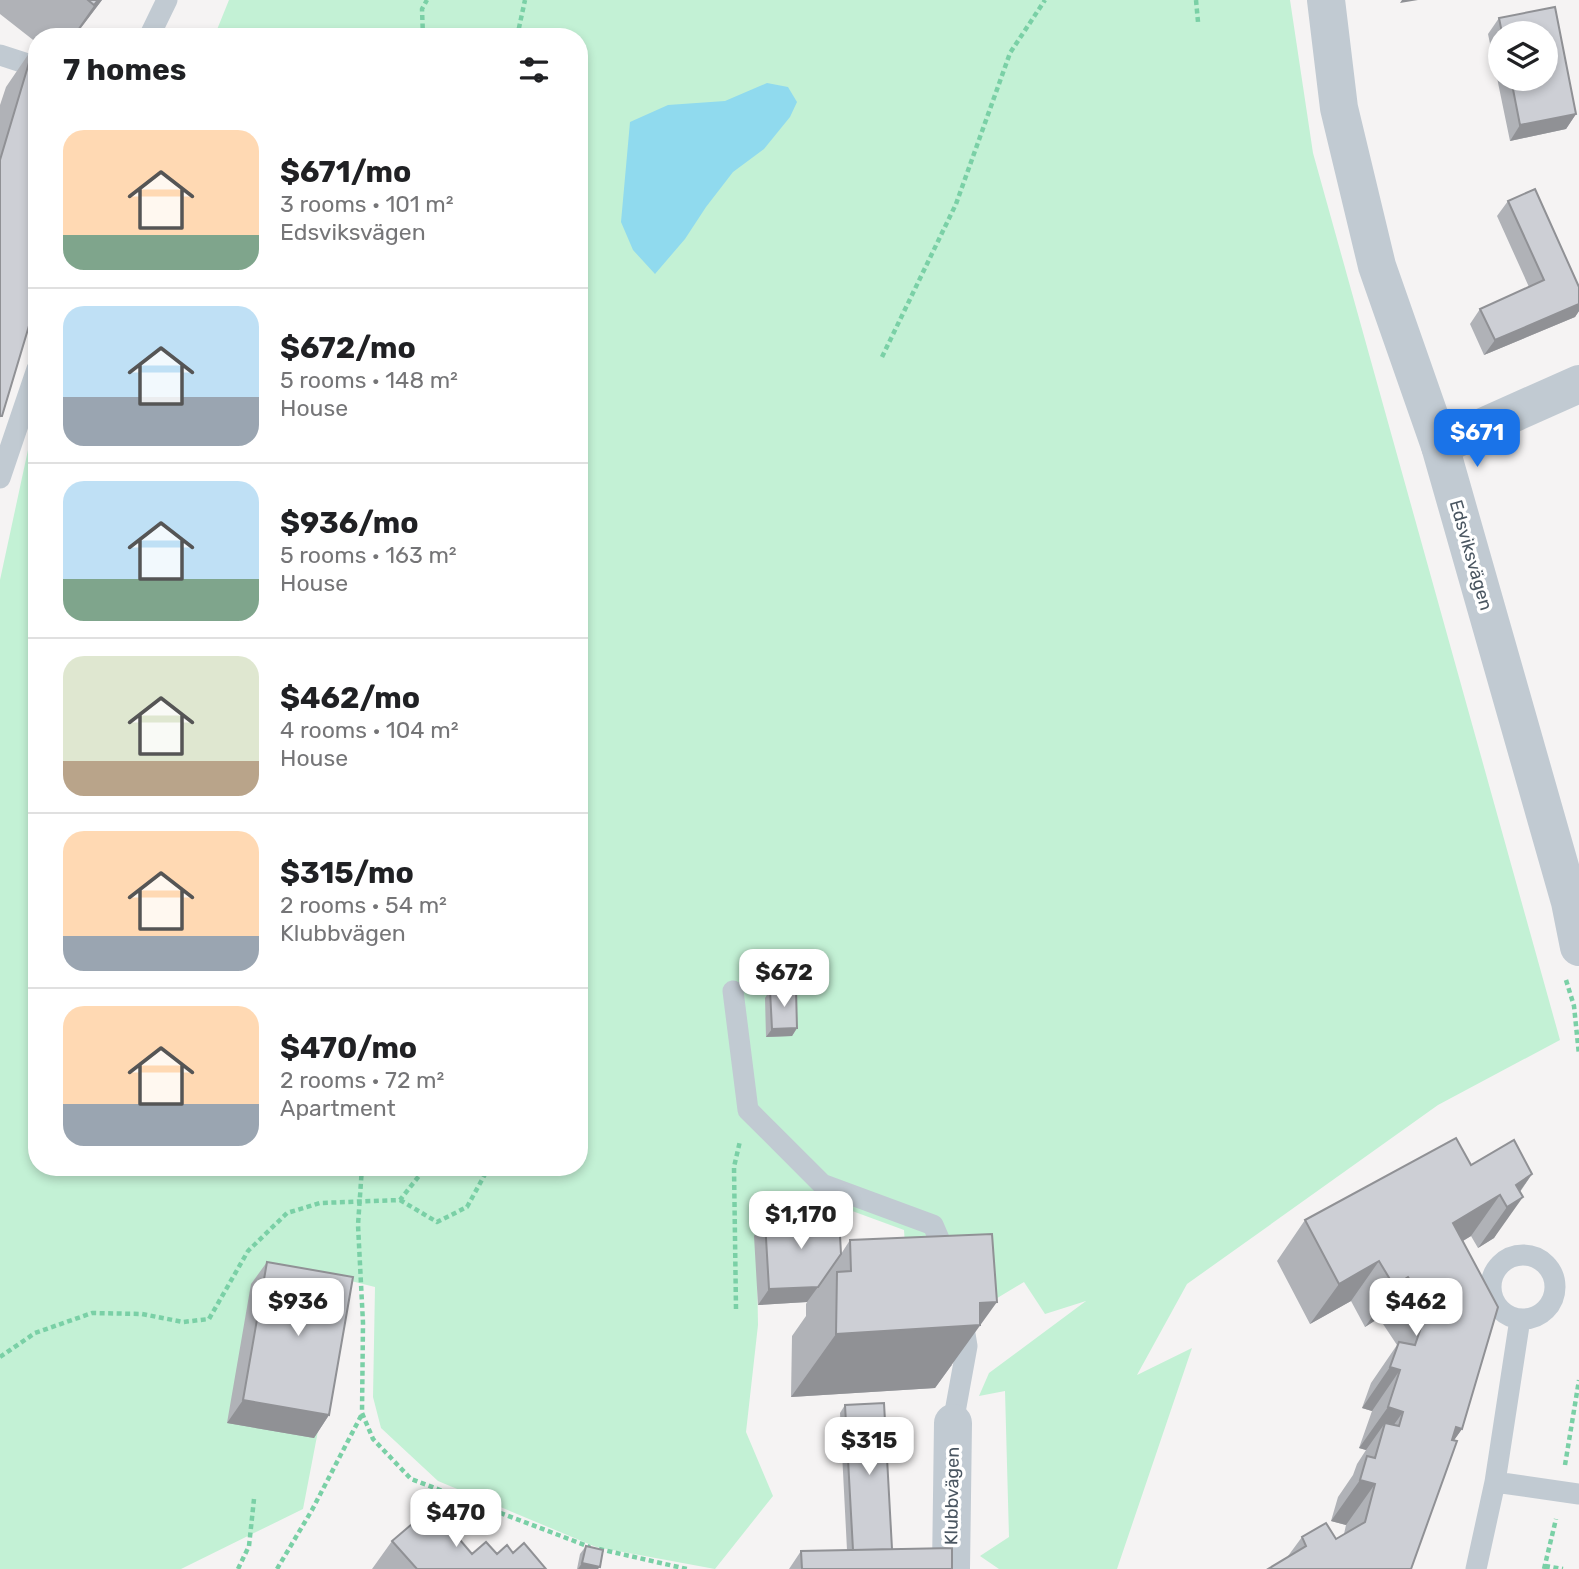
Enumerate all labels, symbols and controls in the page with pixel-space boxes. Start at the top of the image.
map controls [1488,21,1558,91]
button: layers [1488,21,1558,91]
icon: filters [515,51,553,89]
text: 7 homes [63,52,186,88]
text: $671/mo [280,154,411,190]
icon: home [119,158,203,242]
text: 3 rooms · 101 m² [280,190,454,218]
text: Edsviksvägen [280,218,426,246]
text: $672/mo [280,330,416,366]
icon: home [119,334,203,418]
text: 5 rooms · 148 m² [280,366,458,394]
text: House [280,394,348,422]
pin: $671 [1436,410,1518,469]
text: $671 [1450,418,1504,446]
street label: Edsviksvägen [1445,497,1497,613]
text: $936/mo [280,505,419,541]
icon: home [119,509,203,593]
text: 5 rooms · 163 m² [280,541,457,569]
text: House [280,569,348,597]
text: $462/mo [280,680,420,716]
icon: home [119,684,203,768]
text: 4 rooms · 104 m² [280,716,459,744]
text: House [280,744,348,772]
text: $315/mo [280,855,414,891]
icon: home [119,859,203,943]
text: 2 rooms · 54 m² [280,891,447,919]
text: Klubbvägen [280,919,406,947]
pin: $672 [743,950,825,1009]
text: $672 [755,958,813,986]
text: $470/mo [280,1030,417,1066]
icon: home [119,1034,203,1118]
text: 2 rooms · 72 m² [280,1066,444,1094]
text: Apartment [280,1094,396,1122]
pin: $1,170 [744,1192,858,1251]
text: $1,170 [765,1200,837,1228]
pin: $936 [257,1278,339,1338]
pin: $462 [1375,1278,1457,1338]
text: $936 [268,1287,328,1315]
text: $462 [1386,1287,1447,1315]
pin: $315 [828,1418,910,1477]
text: $315 [841,1426,897,1454]
street label: Klubbvägen [940,1447,964,1545]
pin: $470 [415,1490,497,1549]
text: $470 [426,1498,486,1526]

